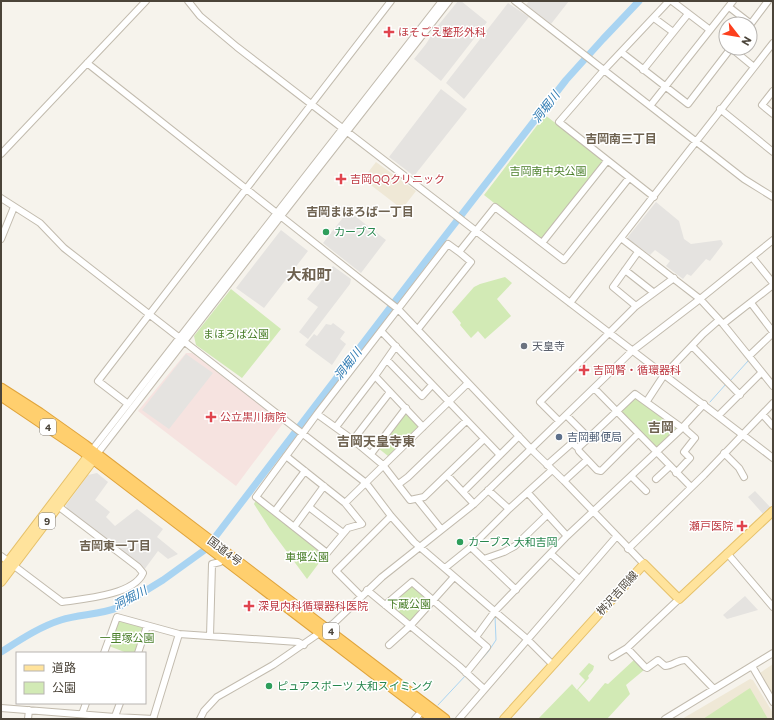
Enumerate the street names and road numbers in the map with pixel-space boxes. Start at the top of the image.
road number: 4 [40,419,56,435]
road number: 9 [39,513,55,529]
street label: 国道4号 [206,533,245,568]
street label: 桝沢吉岡線 [593,568,640,617]
road number: 4 [323,623,339,639]

